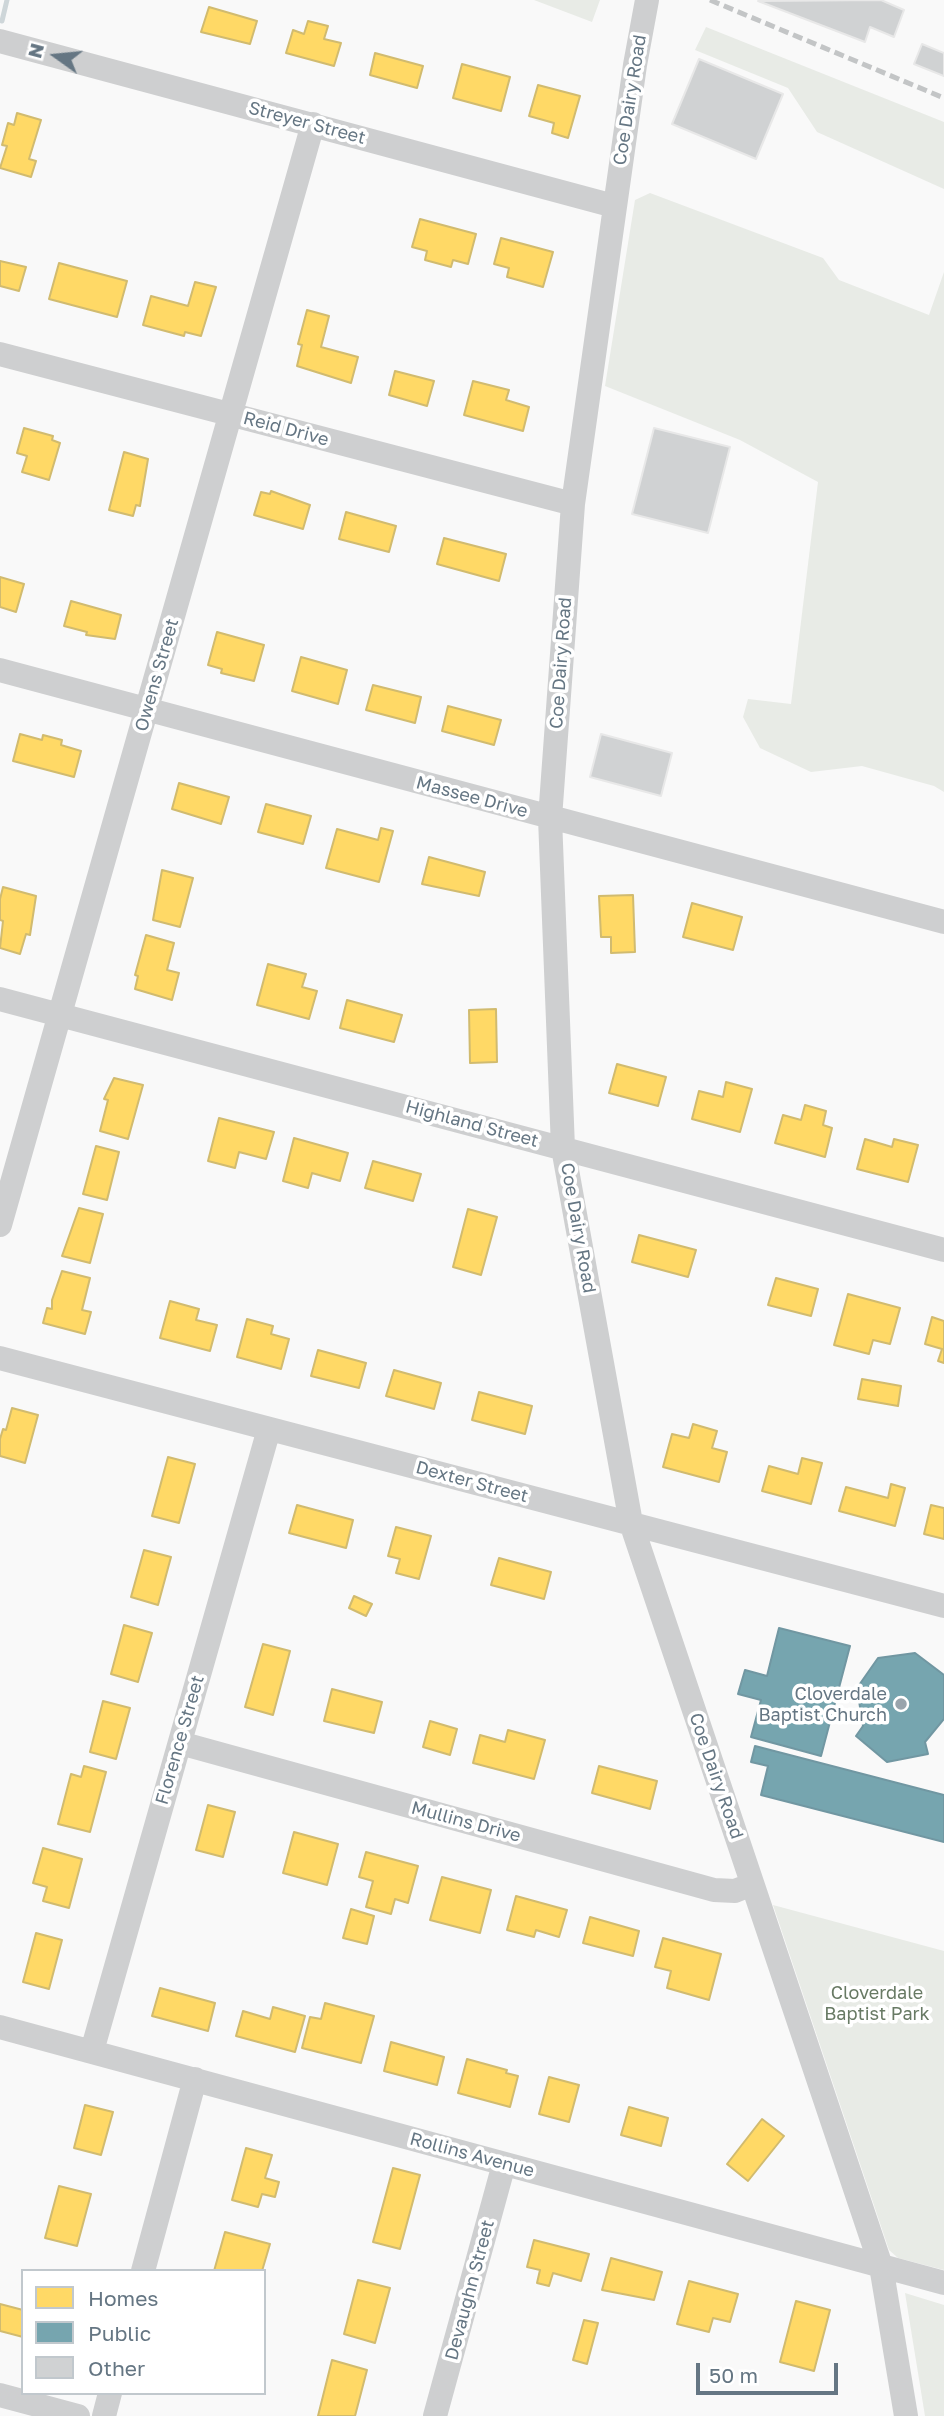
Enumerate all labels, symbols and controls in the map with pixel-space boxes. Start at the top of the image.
north arrow [21,21,91,91]
street label: Coe Dairy Road [609,33,651,167]
text: N [22,40,48,60]
street label: Streyer Street [246,97,368,149]
street label: Reid Drive [241,407,331,451]
street label: Coe Dairy Road [546,597,576,729]
street label: Owens Street [131,616,183,734]
street label: Massee Drive [414,772,530,822]
street label: Highland Street [403,1096,541,1152]
street label: Coe Dairy Road [556,1161,600,1295]
street label: Dexter Street [413,1457,531,1507]
street label: Florence Street [151,1673,209,1807]
place label: Cloverdale Baptist Church [759,1683,887,1726]
marker: Cloverdale Baptist Church [893,1696,909,1712]
street label: Coe Dairy Road [684,1710,748,1842]
street label: Mullins Drive [409,1797,523,1847]
park label: Cloverdale Baptist Park [824,1982,930,2024]
street label: Rollins Avenue [407,2128,537,2182]
street label: Devaughn Street [441,2218,499,2362]
legend [21,2269,266,2395]
text: Homes [88,2285,158,2311]
text: Public [88,2320,151,2346]
scale bar [699,2350,841,2394]
text: Other [88,2355,145,2381]
text: 50 m [709,2362,758,2388]

